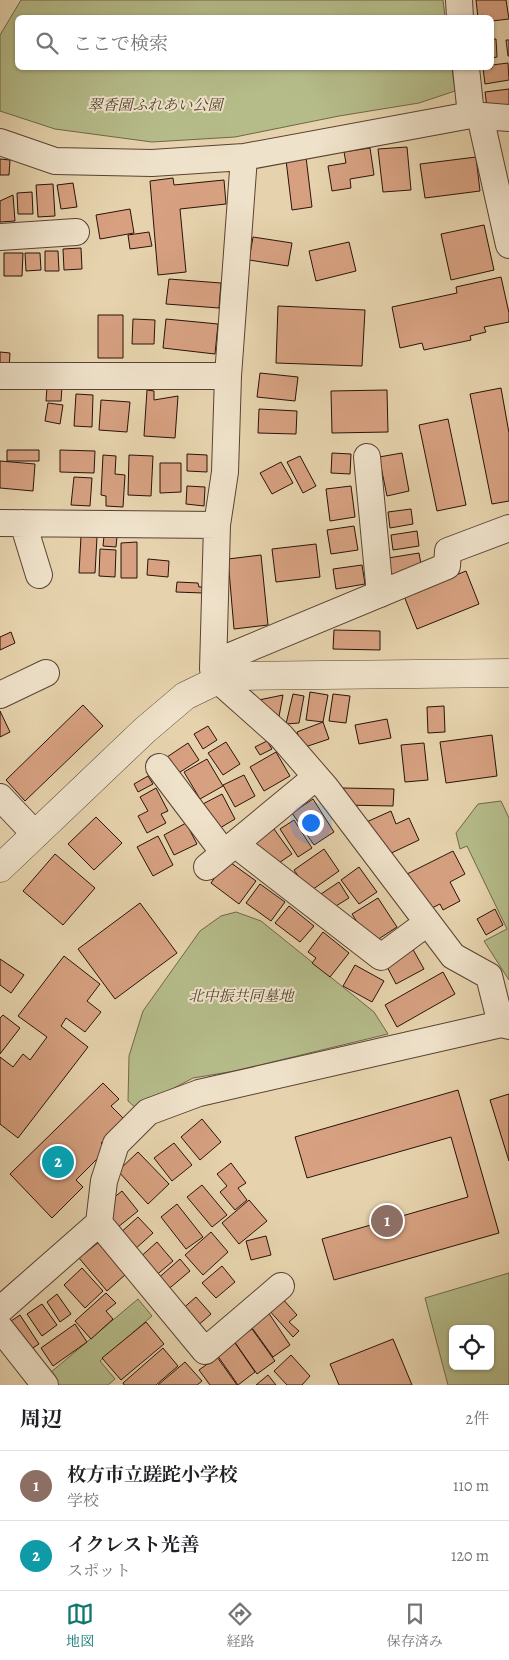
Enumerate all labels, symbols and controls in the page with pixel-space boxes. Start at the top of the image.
search box [15,15,494,70]
icon: search [33,29,61,57]
text: ここで検索 [73,31,168,57]
park label: 翠香園ふれあい公園 [87,95,225,115]
your location [298,810,324,836]
park label: 北中振共同墓地 [188,986,295,1006]
pin: 2 [42,1143,74,1181]
pin: 1 [371,1202,403,1240]
map controls [449,1325,494,1370]
button: locate [449,1325,494,1370]
text: 周辺 [20,1405,62,1433]
text: 2件 [465,1408,489,1430]
text: 枚方市立蹉跎小学校 [67,1462,238,1488]
text: 1 [33,1475,39,1497]
text: 110 m [453,1475,489,1497]
text: 学校 [67,1490,99,1512]
text: イクレスト光善 [67,1532,199,1558]
text: 2 [32,1545,40,1567]
text: 120 m [451,1545,489,1567]
text: スポット [67,1560,131,1582]
tab: 地図 [66,1600,94,1651]
tab: 経路 [226,1600,254,1651]
tab: 保存済み [387,1600,443,1651]

